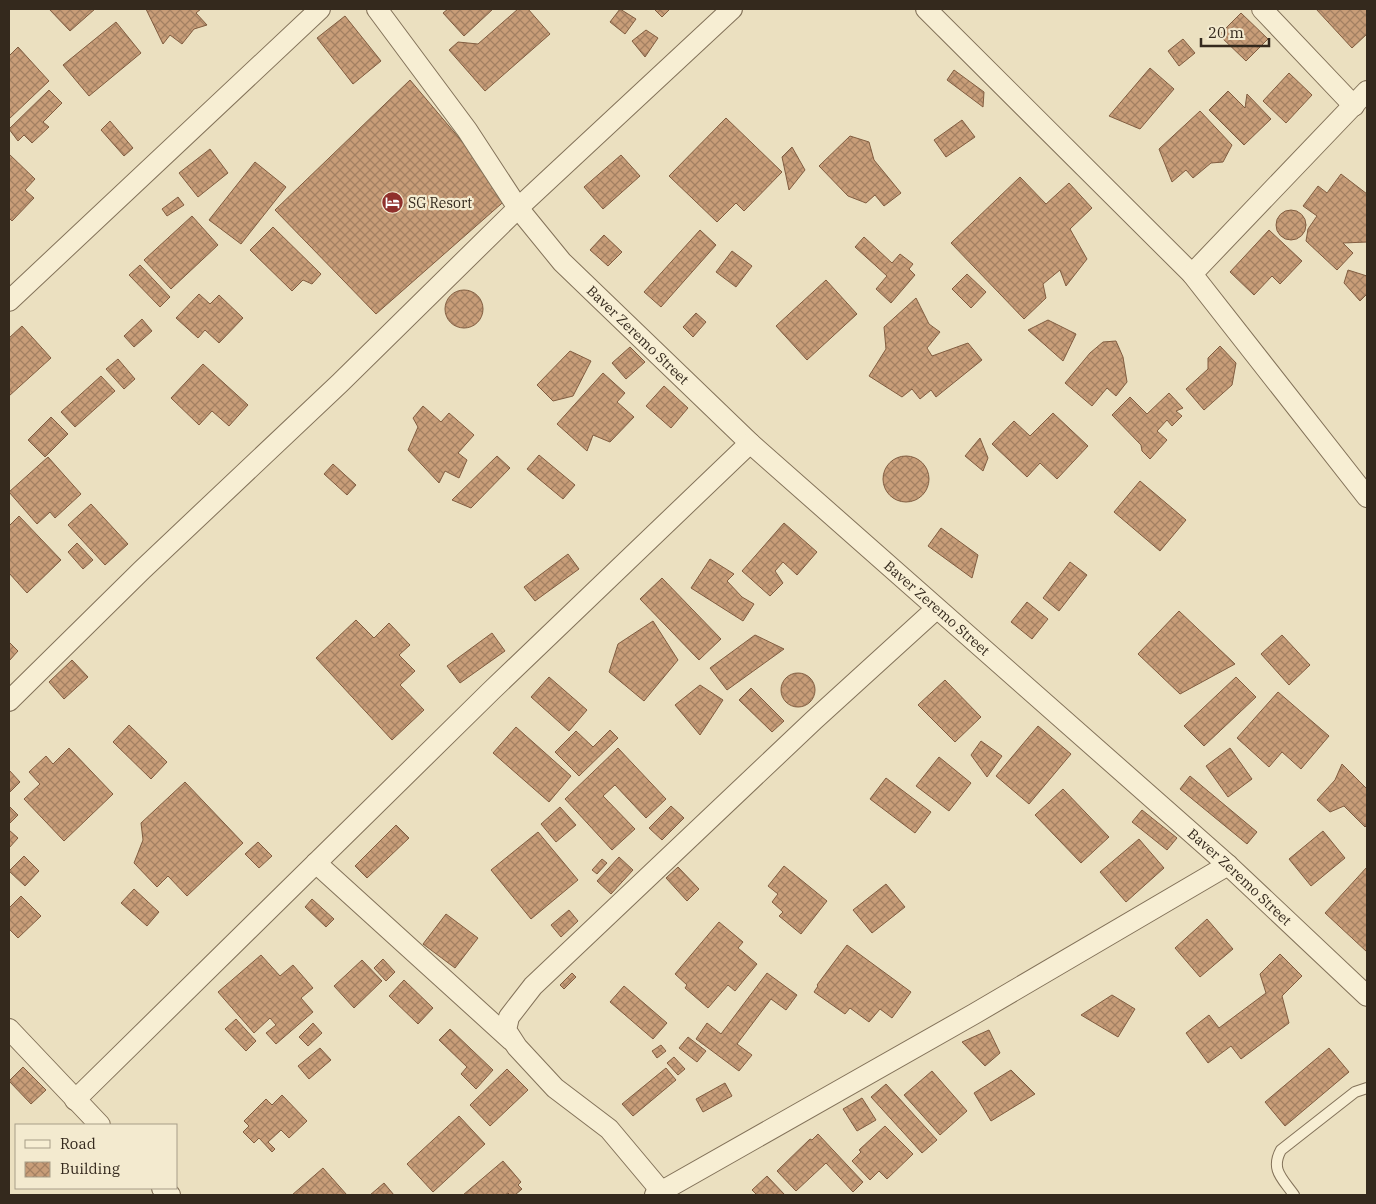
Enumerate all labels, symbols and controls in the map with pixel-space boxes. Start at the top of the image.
scale bar [1201,15,1268,47]
text: 20 m [1208,23,1244,42]
hotel icon: SG Resort [380,191,404,215]
place label: SG Resort [408,194,472,212]
street label: Baver Zeremo Street [583,282,693,388]
street label: Baver Zeremo Street [880,557,994,660]
street label: Baver Zeremo Street [1184,825,1296,929]
legend [15,1124,178,1189]
text: Road [60,1134,96,1153]
text: Building [60,1159,120,1178]

